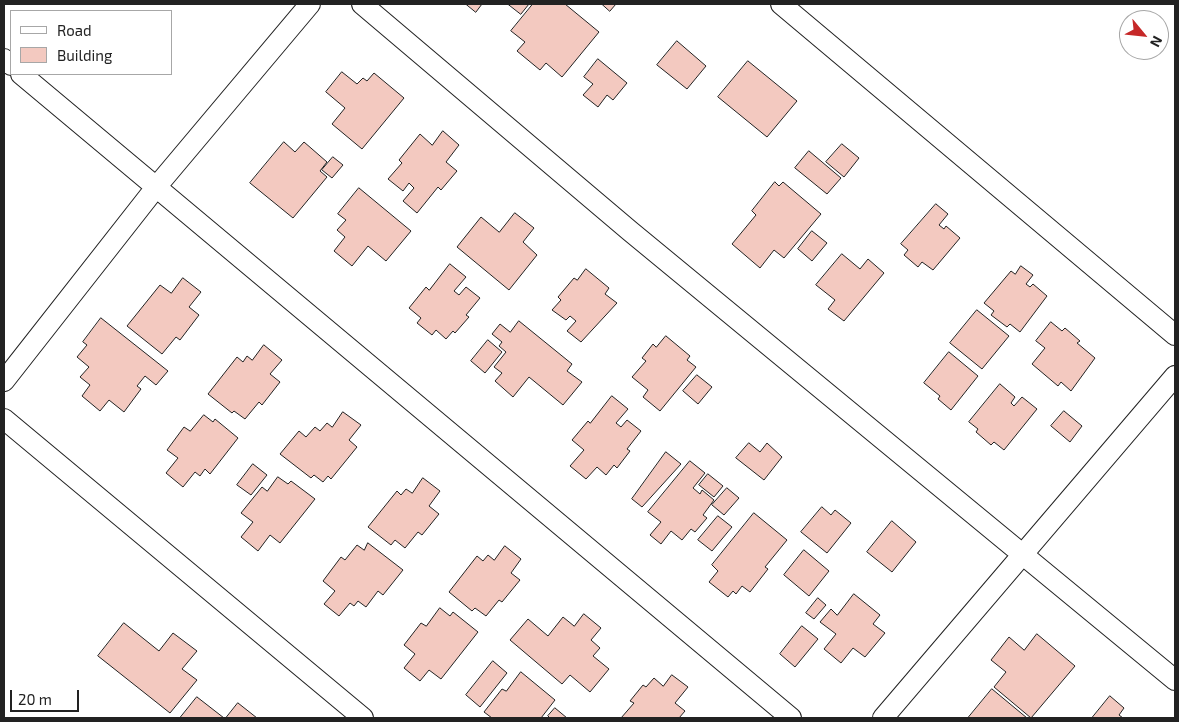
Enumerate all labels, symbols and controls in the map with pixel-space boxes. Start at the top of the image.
legend [10,10,172,75]
north arrow [1119,10,1169,60]
text: Road [57,21,92,39]
text: N [1147,33,1167,50]
text: Building [57,46,112,64]
scale bar [12,680,81,712]
text: 20 m [18,690,52,708]

